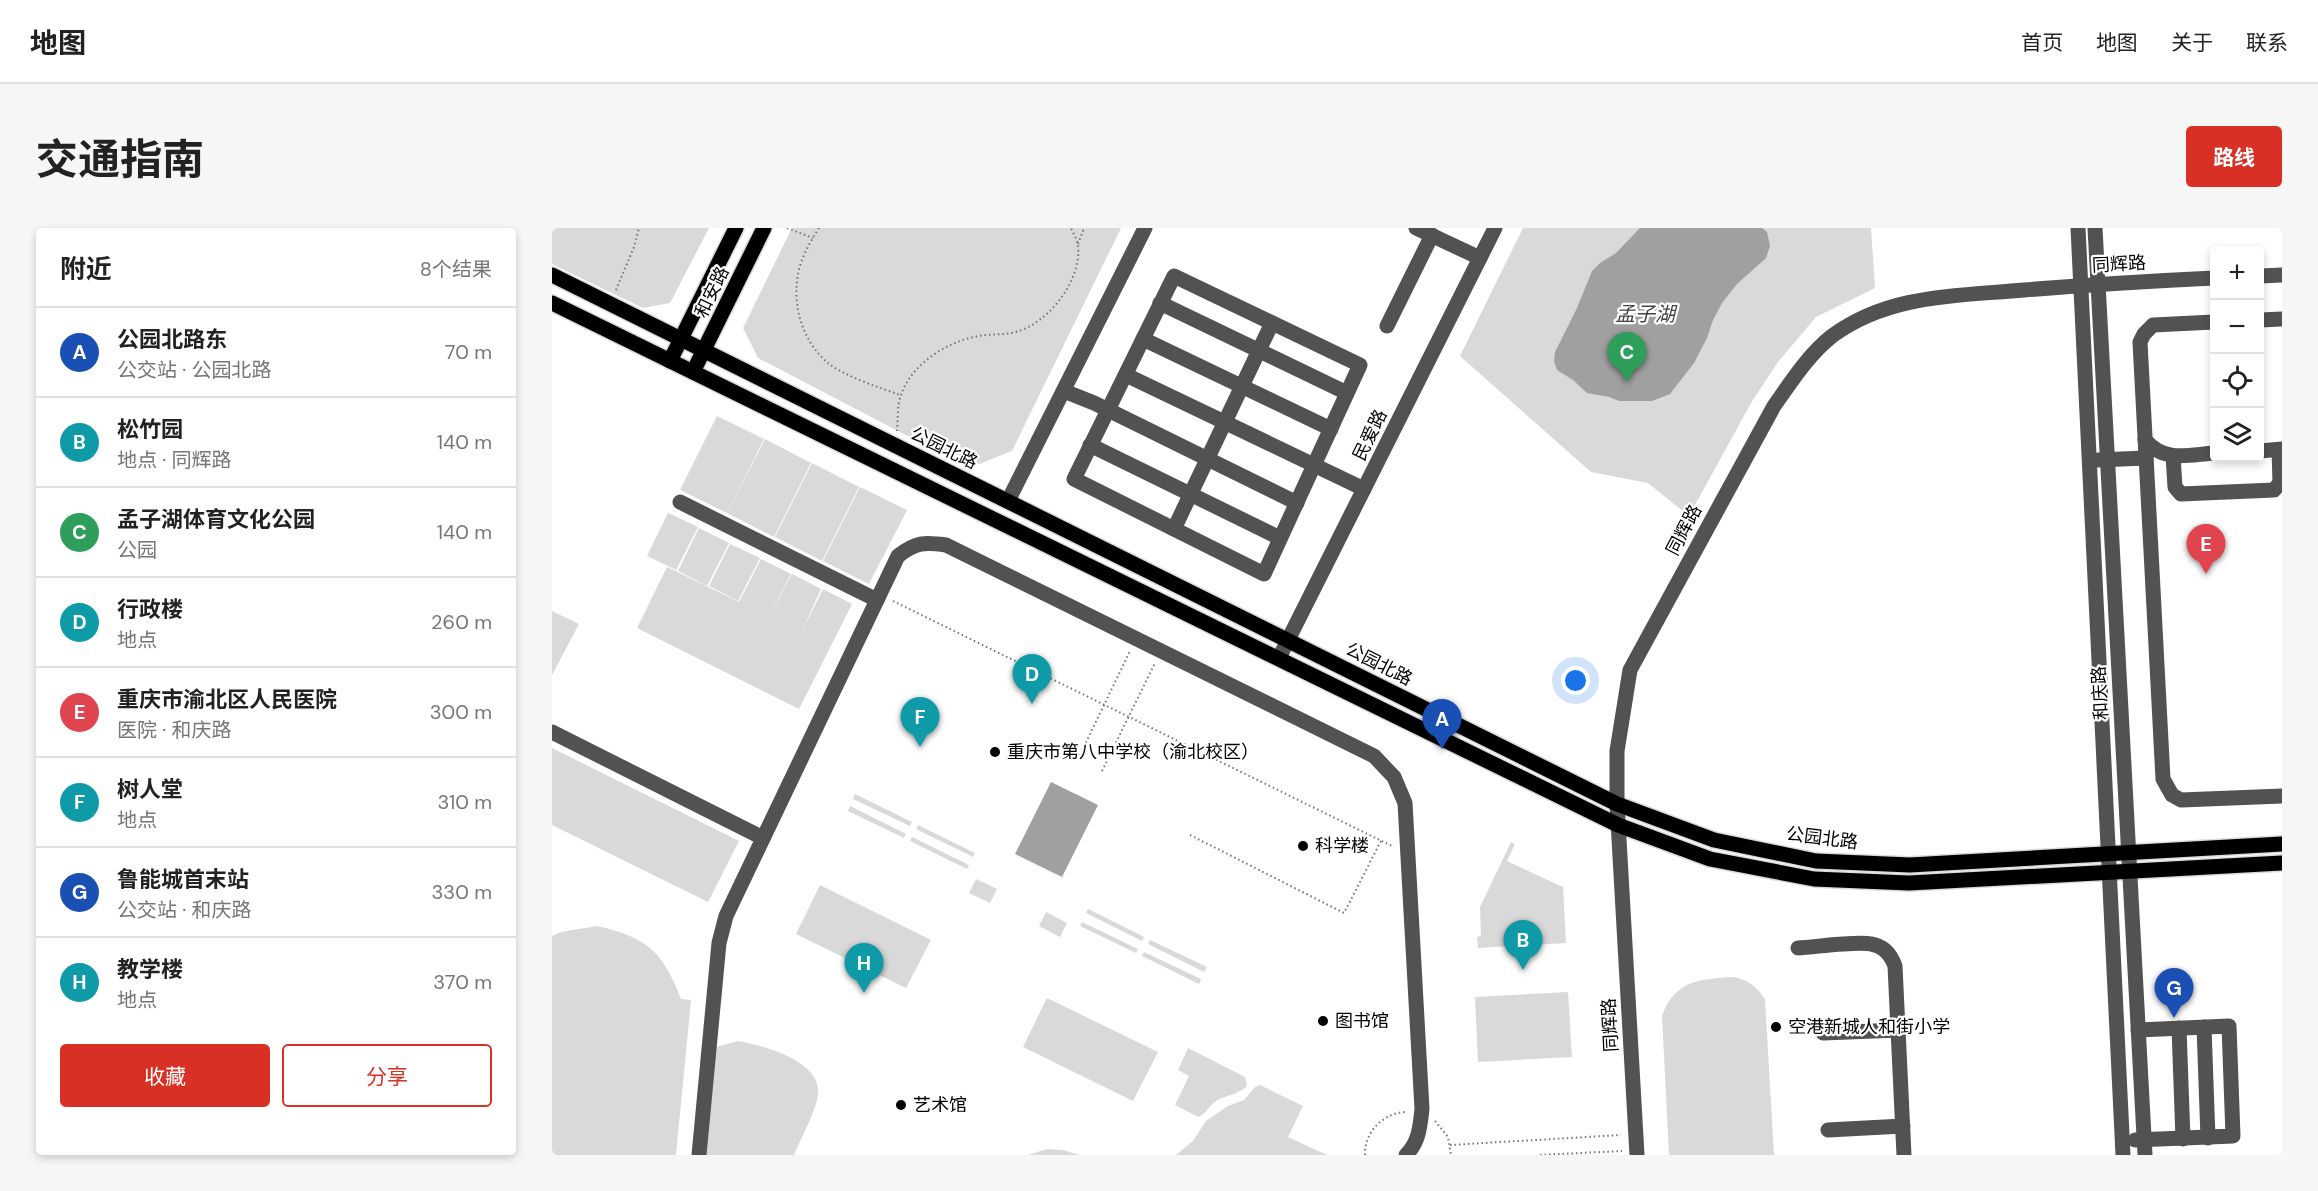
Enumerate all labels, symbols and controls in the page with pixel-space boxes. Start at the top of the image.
text: 地图 [30,25,86,62]
text: 首页 [2021,29,2063,57]
text: 地图 [2096,29,2138,57]
text: 关于 [2171,29,2213,57]
text: 联系 [2246,29,2288,57]
button: 路线 [2186,126,2282,187]
text: 交通指南 [36,132,204,187]
map controls [2210,246,2264,462]
button: + [2210,246,2264,300]
street label: 同辉路 [2091,251,2147,277]
text: 附近 [60,252,112,286]
text: 8个结果 [420,256,492,282]
street label: 和安路 [689,262,735,322]
button: − [2210,300,2264,354]
water label: 孟子湖 [1615,301,1678,327]
text: 公园北路东 [117,325,227,354]
pin: C [1608,332,1646,382]
text: A [72,339,87,365]
text: 70 m [445,339,492,365]
button: locate [2210,354,2264,408]
text: 公交站 · 公园北路 [117,357,272,383]
street label: 民爱路 [1347,405,1393,465]
button: layers [2210,408,2264,462]
text: 松竹园 [117,415,183,444]
street label: 公园北路 [906,421,982,475]
text: B [73,429,86,455]
text: 140 m [437,429,492,455]
text: 地点 · 同辉路 [117,447,232,473]
street label: 同辉路 [1661,501,1707,559]
text: 孟子湖体育文化公园 [117,505,315,534]
text: C [72,519,87,545]
text: 140 m [437,519,492,545]
pin: E [2186,524,2226,574]
text: 公园 [117,537,157,563]
text: 行政楼 [117,595,183,624]
text: D [72,609,87,635]
text: 260 m [431,609,492,635]
text: 地点 [117,627,157,653]
street label: 公园北路 [1341,637,1417,691]
pin: D [1012,654,1052,704]
street label: 和庆路 [2087,665,2113,721]
your location [1561,666,1590,695]
text: 重庆市渝北区人民医院 [117,685,337,714]
pin: F [900,698,940,747]
text: E [74,699,85,725]
text: 300 m [430,699,492,725]
pin: A [1422,700,1462,749]
text: 医院 · 和庆路 [117,717,232,743]
place label: 重庆市第八中学校（渝北校区） [1007,740,1259,764]
marker: 重庆市第八中学校（渝北校区） [988,745,1002,759]
text: 树人堂 [117,775,183,804]
text: F [74,789,85,815]
text: 310 m [437,789,492,815]
text: 地点 [117,807,157,833]
street label: 公园北路 [1785,822,1859,854]
place label: 科学楼 [1315,834,1369,858]
marker: 科学楼 [1296,839,1310,853]
text: 鲁能城首末站 [117,865,249,894]
text: G [72,879,87,905]
text: 330 m [432,879,492,905]
text: 公交站 · 和庆路 [117,897,252,923]
pin: B [1504,920,1542,970]
pin: H [844,944,884,993]
text: 教学楼 [117,955,183,984]
pin: G [2154,968,2194,1018]
text: H [72,969,87,995]
text: 370 m [433,969,492,995]
text: 地点 [117,987,157,1013]
street label: 同辉路 [1597,997,1623,1053]
place label: 图书馆 [1335,1009,1389,1033]
marker: 图书馆 [1316,1014,1330,1028]
place label: 空港新城人和街小学 [1788,1015,1950,1039]
marker: 空港新城人和街小学 [1769,1020,1783,1034]
button: 收藏 [60,1044,270,1107]
button: 分享 [282,1044,492,1107]
place label: 艺术馆 [913,1093,967,1117]
marker: 艺术馆 [894,1098,908,1112]

